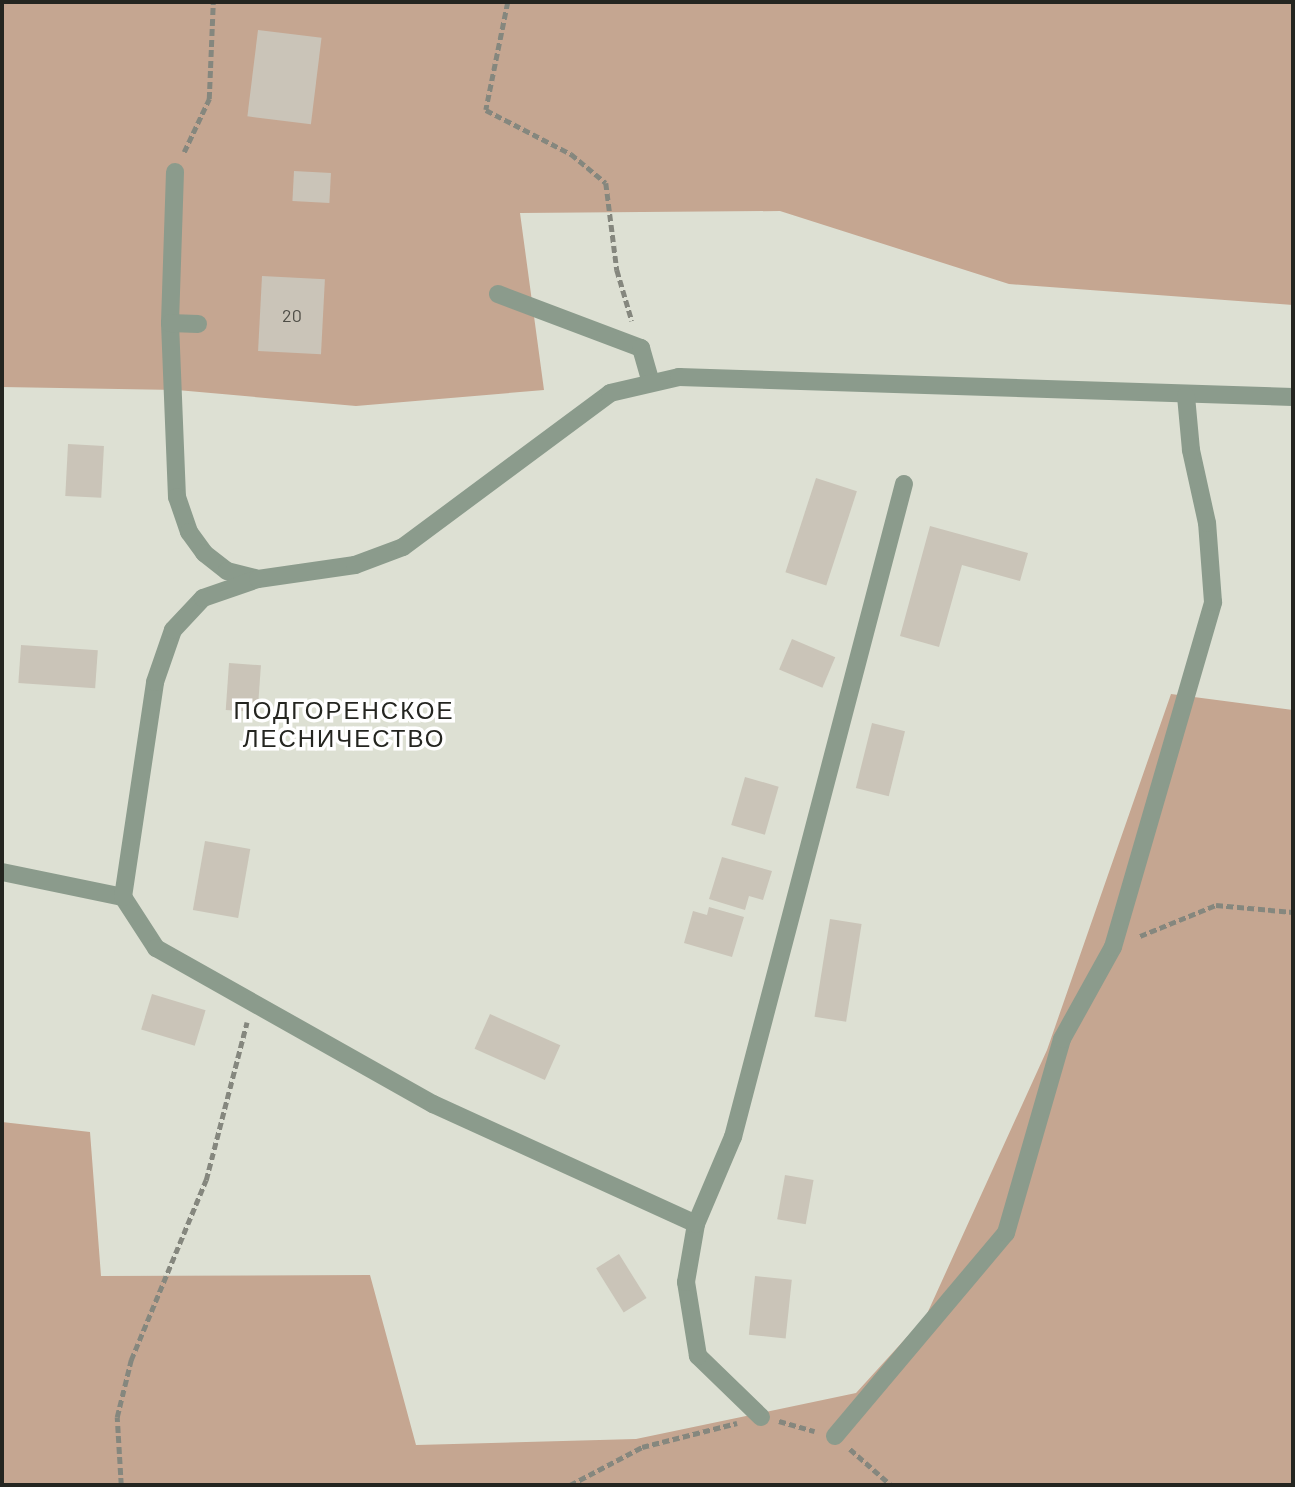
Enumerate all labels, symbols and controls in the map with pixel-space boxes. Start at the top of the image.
house number: 20 [282,304,302,326]
district label: ПОДГОРЕНСКОЕ ЛЕСНИЧЕСТВО [235,696,453,752]

